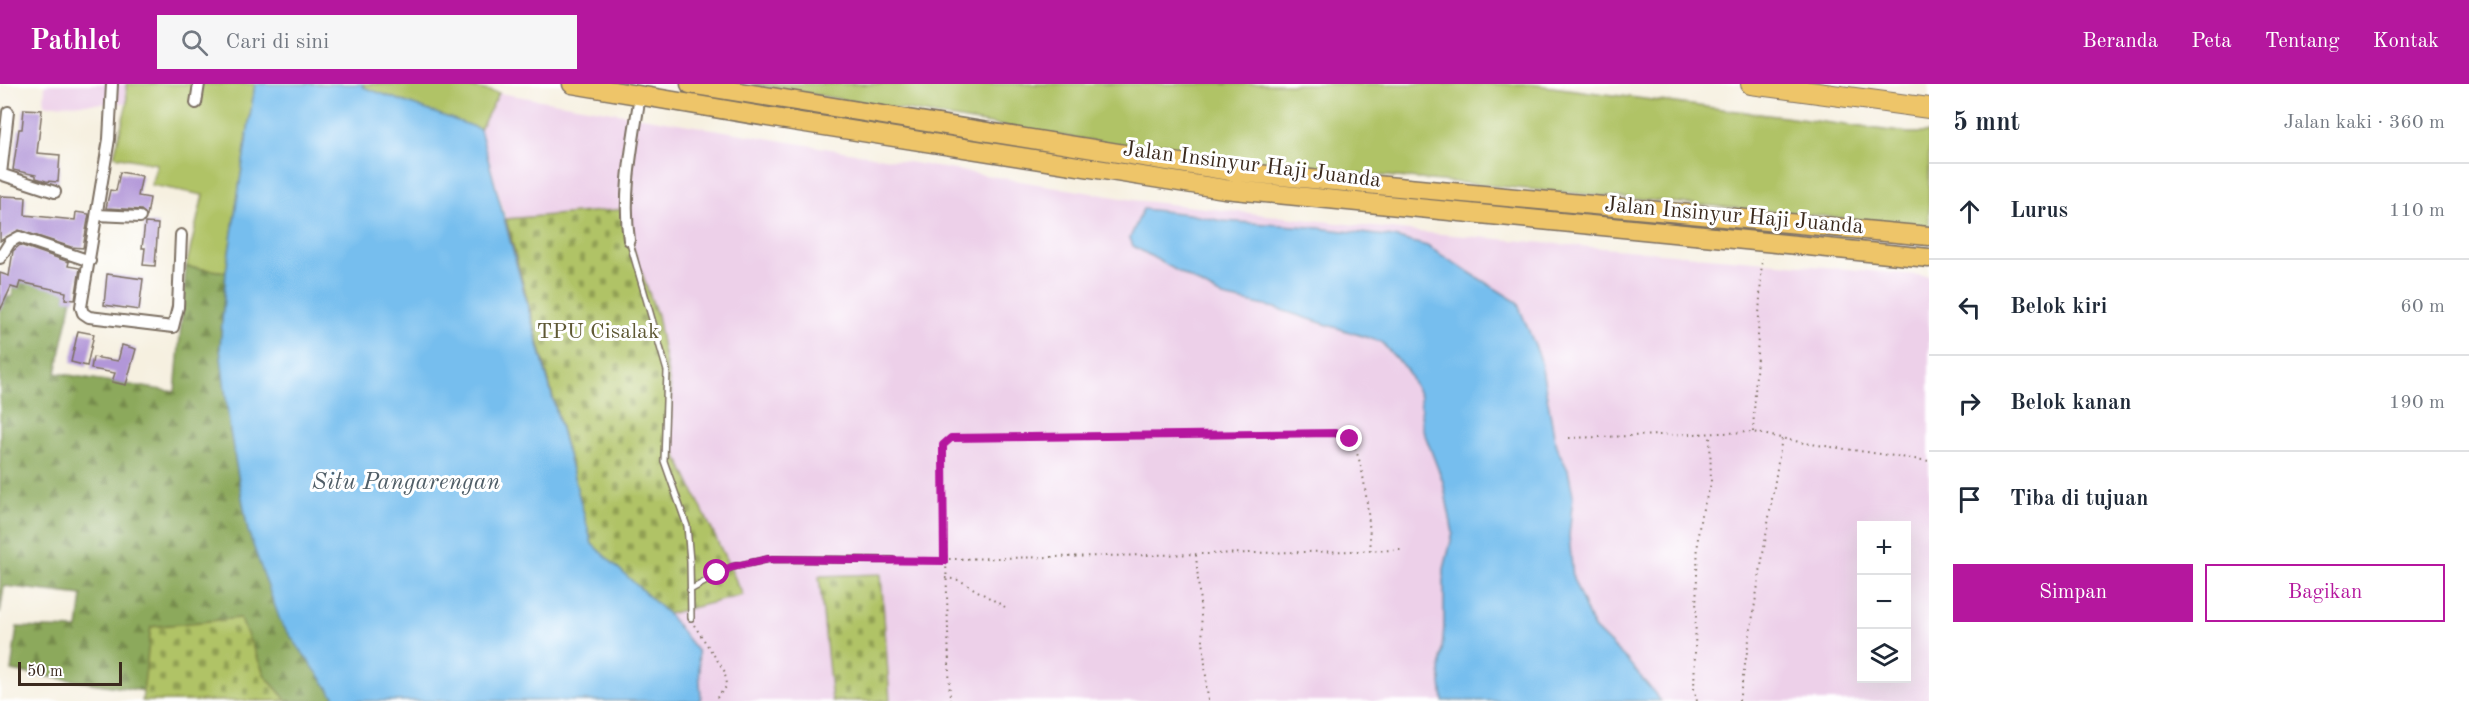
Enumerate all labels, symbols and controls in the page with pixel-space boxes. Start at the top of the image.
search box [157,15,577,69]
icon: search [178,26,211,59]
text: Pathlet [30,28,121,56]
text: Cari di sini [226,31,329,53]
text: Beranda [2082,31,2158,52]
text: Peta [2191,31,2232,52]
text: Tentang [2265,31,2340,52]
text: Kontak [2373,31,2439,52]
text: 5 mnt [1953,110,2020,136]
text: Jalan kaki · 360 m [2283,113,2445,133]
street label: Jalan Insinyur Haji Juanda [1122,138,1383,192]
street label: Jalan Insinyur Haji Juanda [1603,194,1865,238]
icon: ahead [1953,195,1986,228]
text: Lurus [2010,200,2068,222]
text: 110 m [2389,201,2445,221]
icon: left [1953,291,1986,324]
text: Belok kiri [2010,296,2107,318]
text: 60 m [2400,297,2445,317]
park label: TPU Cisalak [537,321,659,343]
icon: right [1953,387,1986,420]
text: Belok kanan [2010,392,2132,414]
text: 190 m [2389,393,2445,413]
route end [1336,425,1362,451]
water label: Situ Pangarengan [312,471,501,495]
icon: arrive [1953,483,1986,516]
text: Tiba di tujuan [2010,488,2148,510]
map controls [1857,521,1911,683]
button: + [1857,521,1911,575]
route start [703,559,729,585]
button: Simpan [1953,564,2193,622]
button: Bagikan [2205,564,2445,622]
button: − [1857,575,1911,629]
button: layers [1857,629,1911,683]
scale bar [18,659,122,686]
text: 50 m [27,664,63,680]

